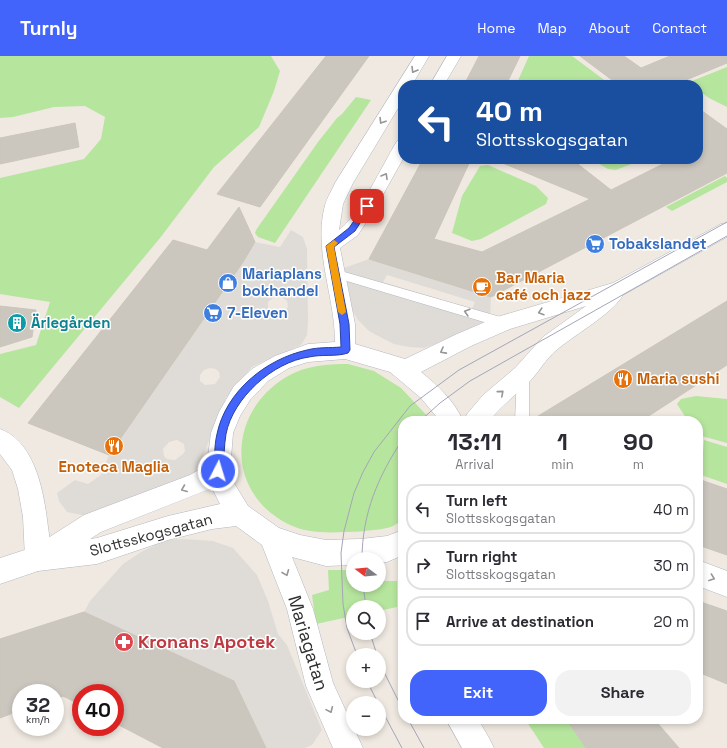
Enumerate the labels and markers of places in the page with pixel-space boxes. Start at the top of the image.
pin [350,189,384,223]
supermarket icon: Tobakslandet [584,233,606,255]
place label: Tobakslandet [609,234,707,253]
place label: Mariaplans bokhandel [242,264,322,300]
place label: Bar Maria café och jazz [496,268,591,304]
shop icon: Mariaplans bokhandel [217,272,239,294]
cafe icon: Bar Maria café och jazz [471,276,493,298]
supermarket icon: 7-Eleven [202,302,224,324]
place label: 7-Eleven [227,303,288,322]
building icon: Ärlegården [6,312,28,334]
place label: Ärlegården [31,313,110,332]
restaurant icon: Maria sushi [612,368,634,390]
place label: Maria sushi [637,369,720,388]
restaurant icon: Enoteca Maglia [103,435,125,457]
place label: Enoteca Maglia [59,457,170,476]
place label: Kronans Apotek [138,630,276,653]
pharmacy icon: Kronans Apotek [113,631,135,653]

